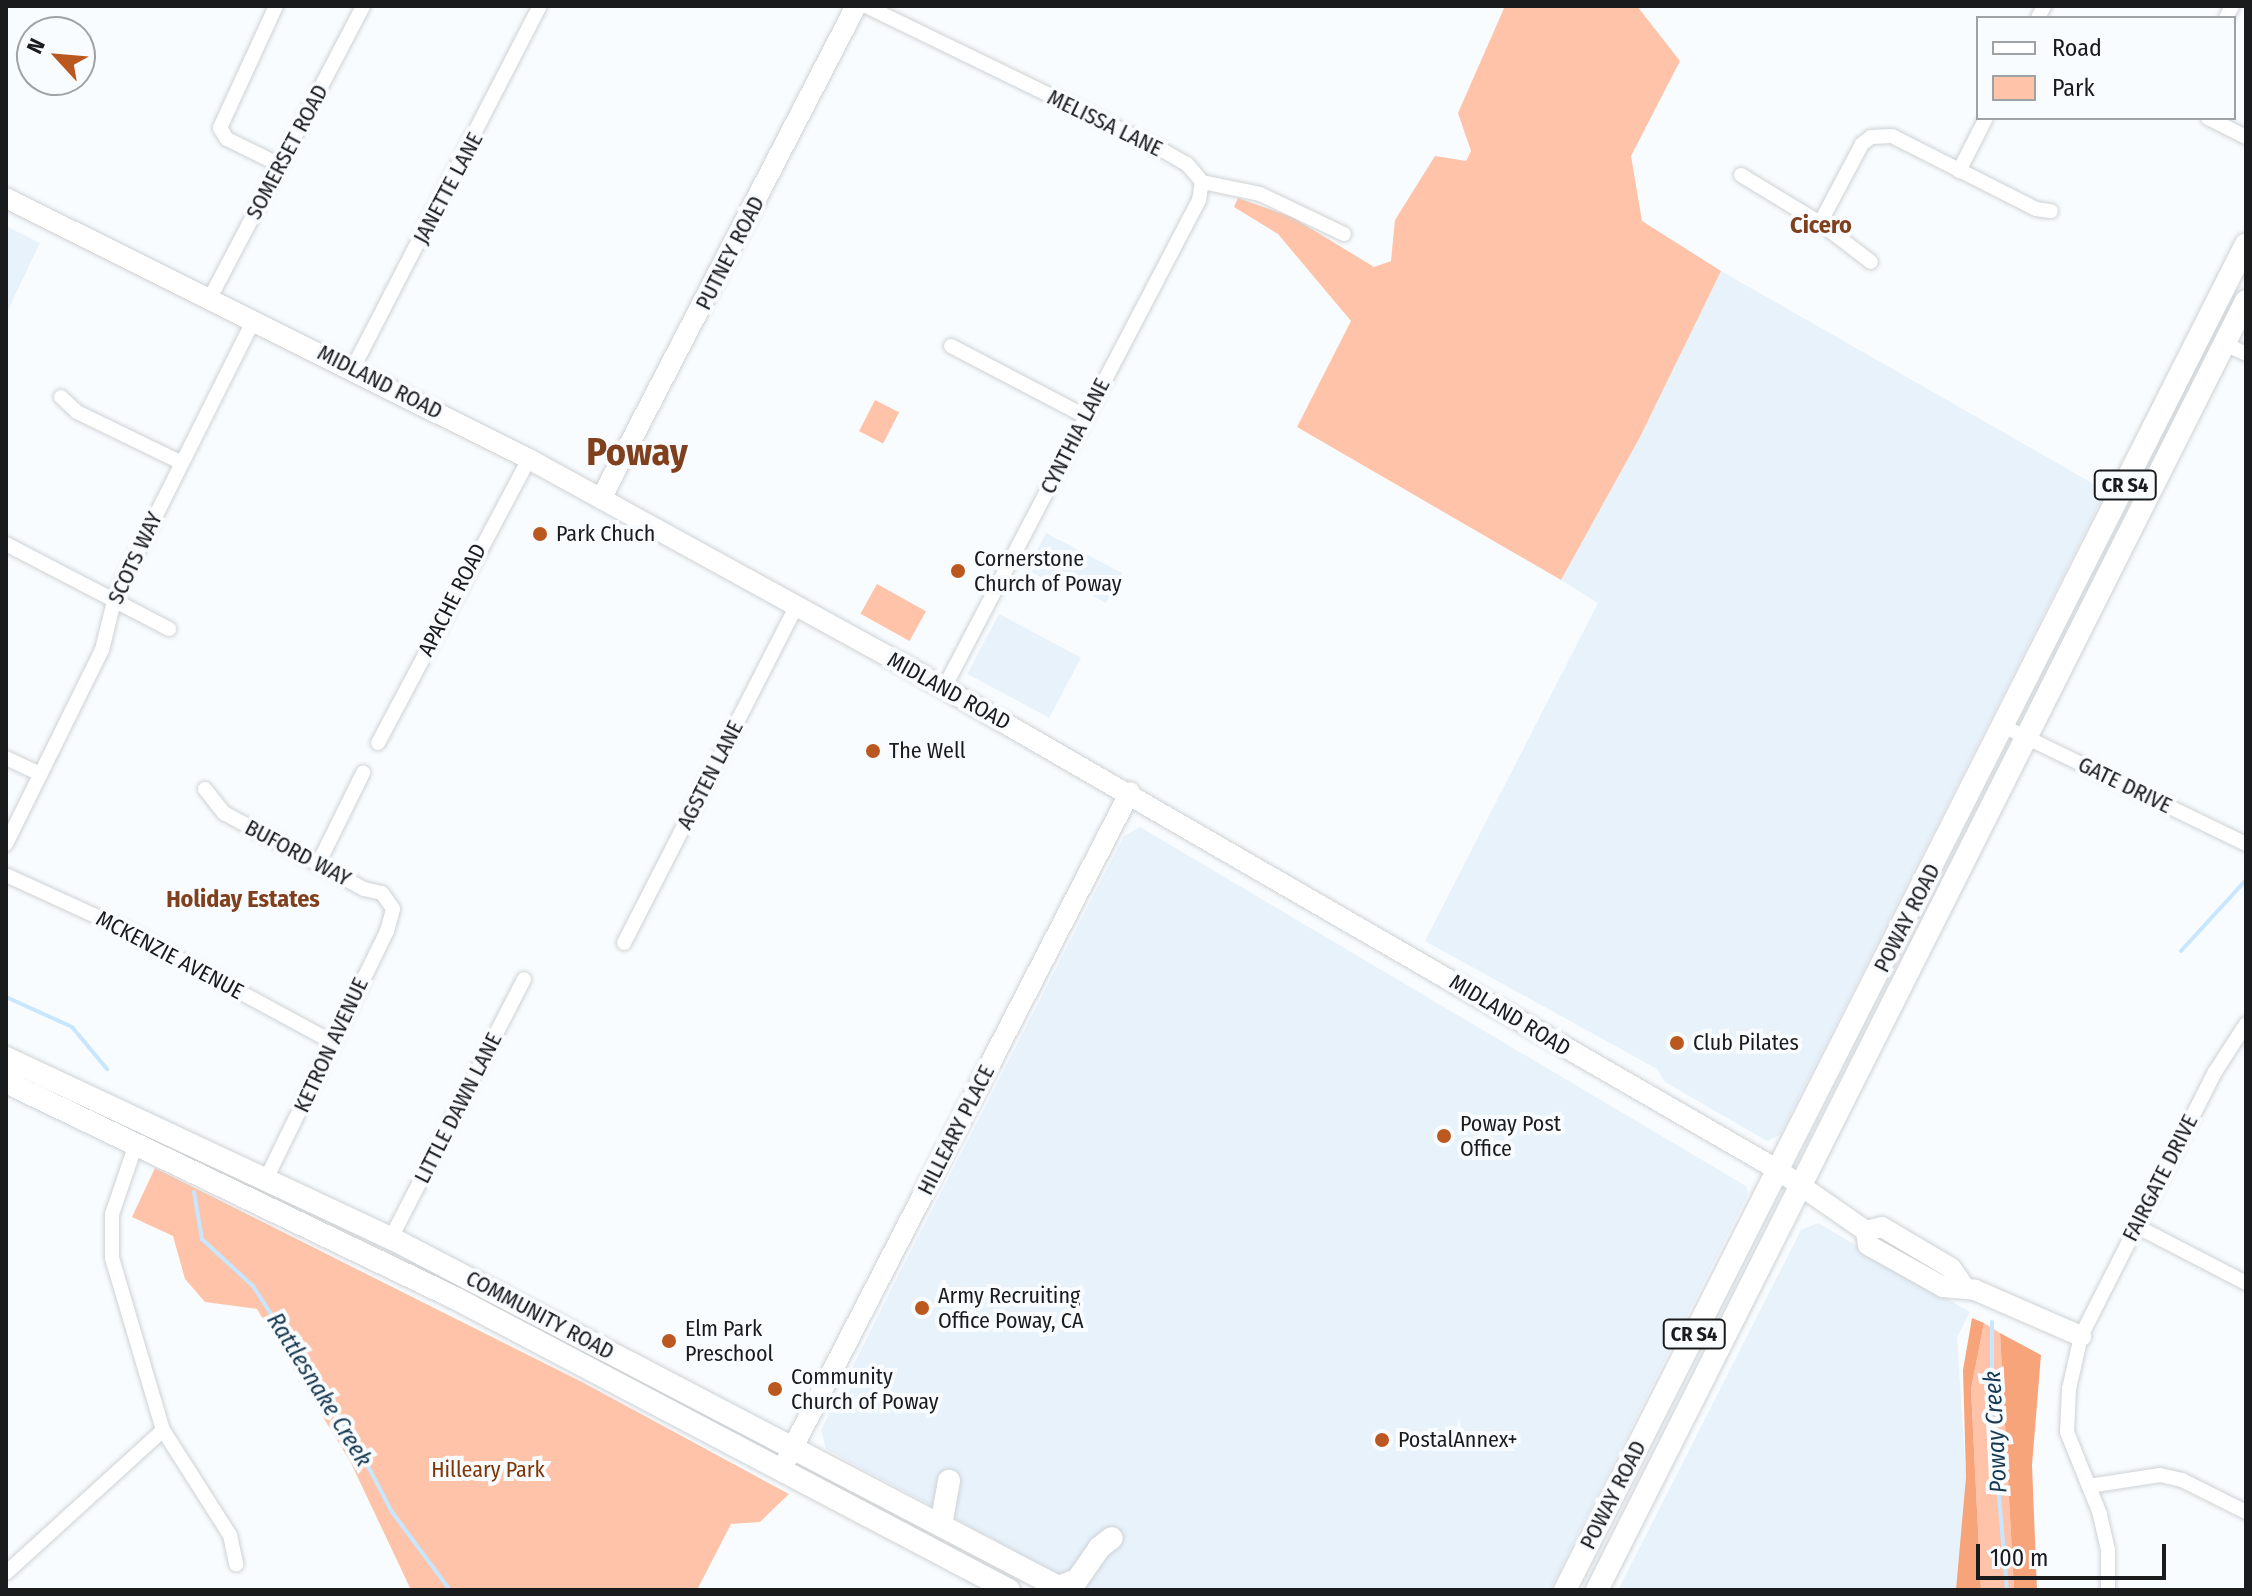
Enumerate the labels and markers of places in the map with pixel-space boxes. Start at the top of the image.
place label: Park Chuch [556,521,655,547]
marker: Park Chuch [531,525,549,543]
place label: Cornerstone Church of Poway [974,545,1122,596]
marker: Cornerstone Church of Poway [949,562,967,580]
place label: The Well [889,738,966,764]
marker: The Well [864,742,882,760]
place label: Club Pilates [1693,1030,1799,1056]
marker: Club Pilates [1668,1034,1686,1052]
place label: Poway Post Office [1460,1110,1561,1162]
marker: Poway Post Office [1435,1127,1453,1145]
place label: Army Recruiting Office Poway, CA [938,1282,1084,1334]
marker: Army Recruiting Office Poway, CA [913,1299,931,1317]
place label: Elm Park Preschool [685,1315,773,1366]
marker: Elm Park Preschool [660,1332,678,1350]
place label: Community Church of Poway [791,1363,939,1414]
marker: Community Church of Poway [766,1380,784,1398]
place label: PostalAnnex+ [1398,1427,1518,1453]
marker: PostalAnnex+ [1373,1431,1391,1449]

